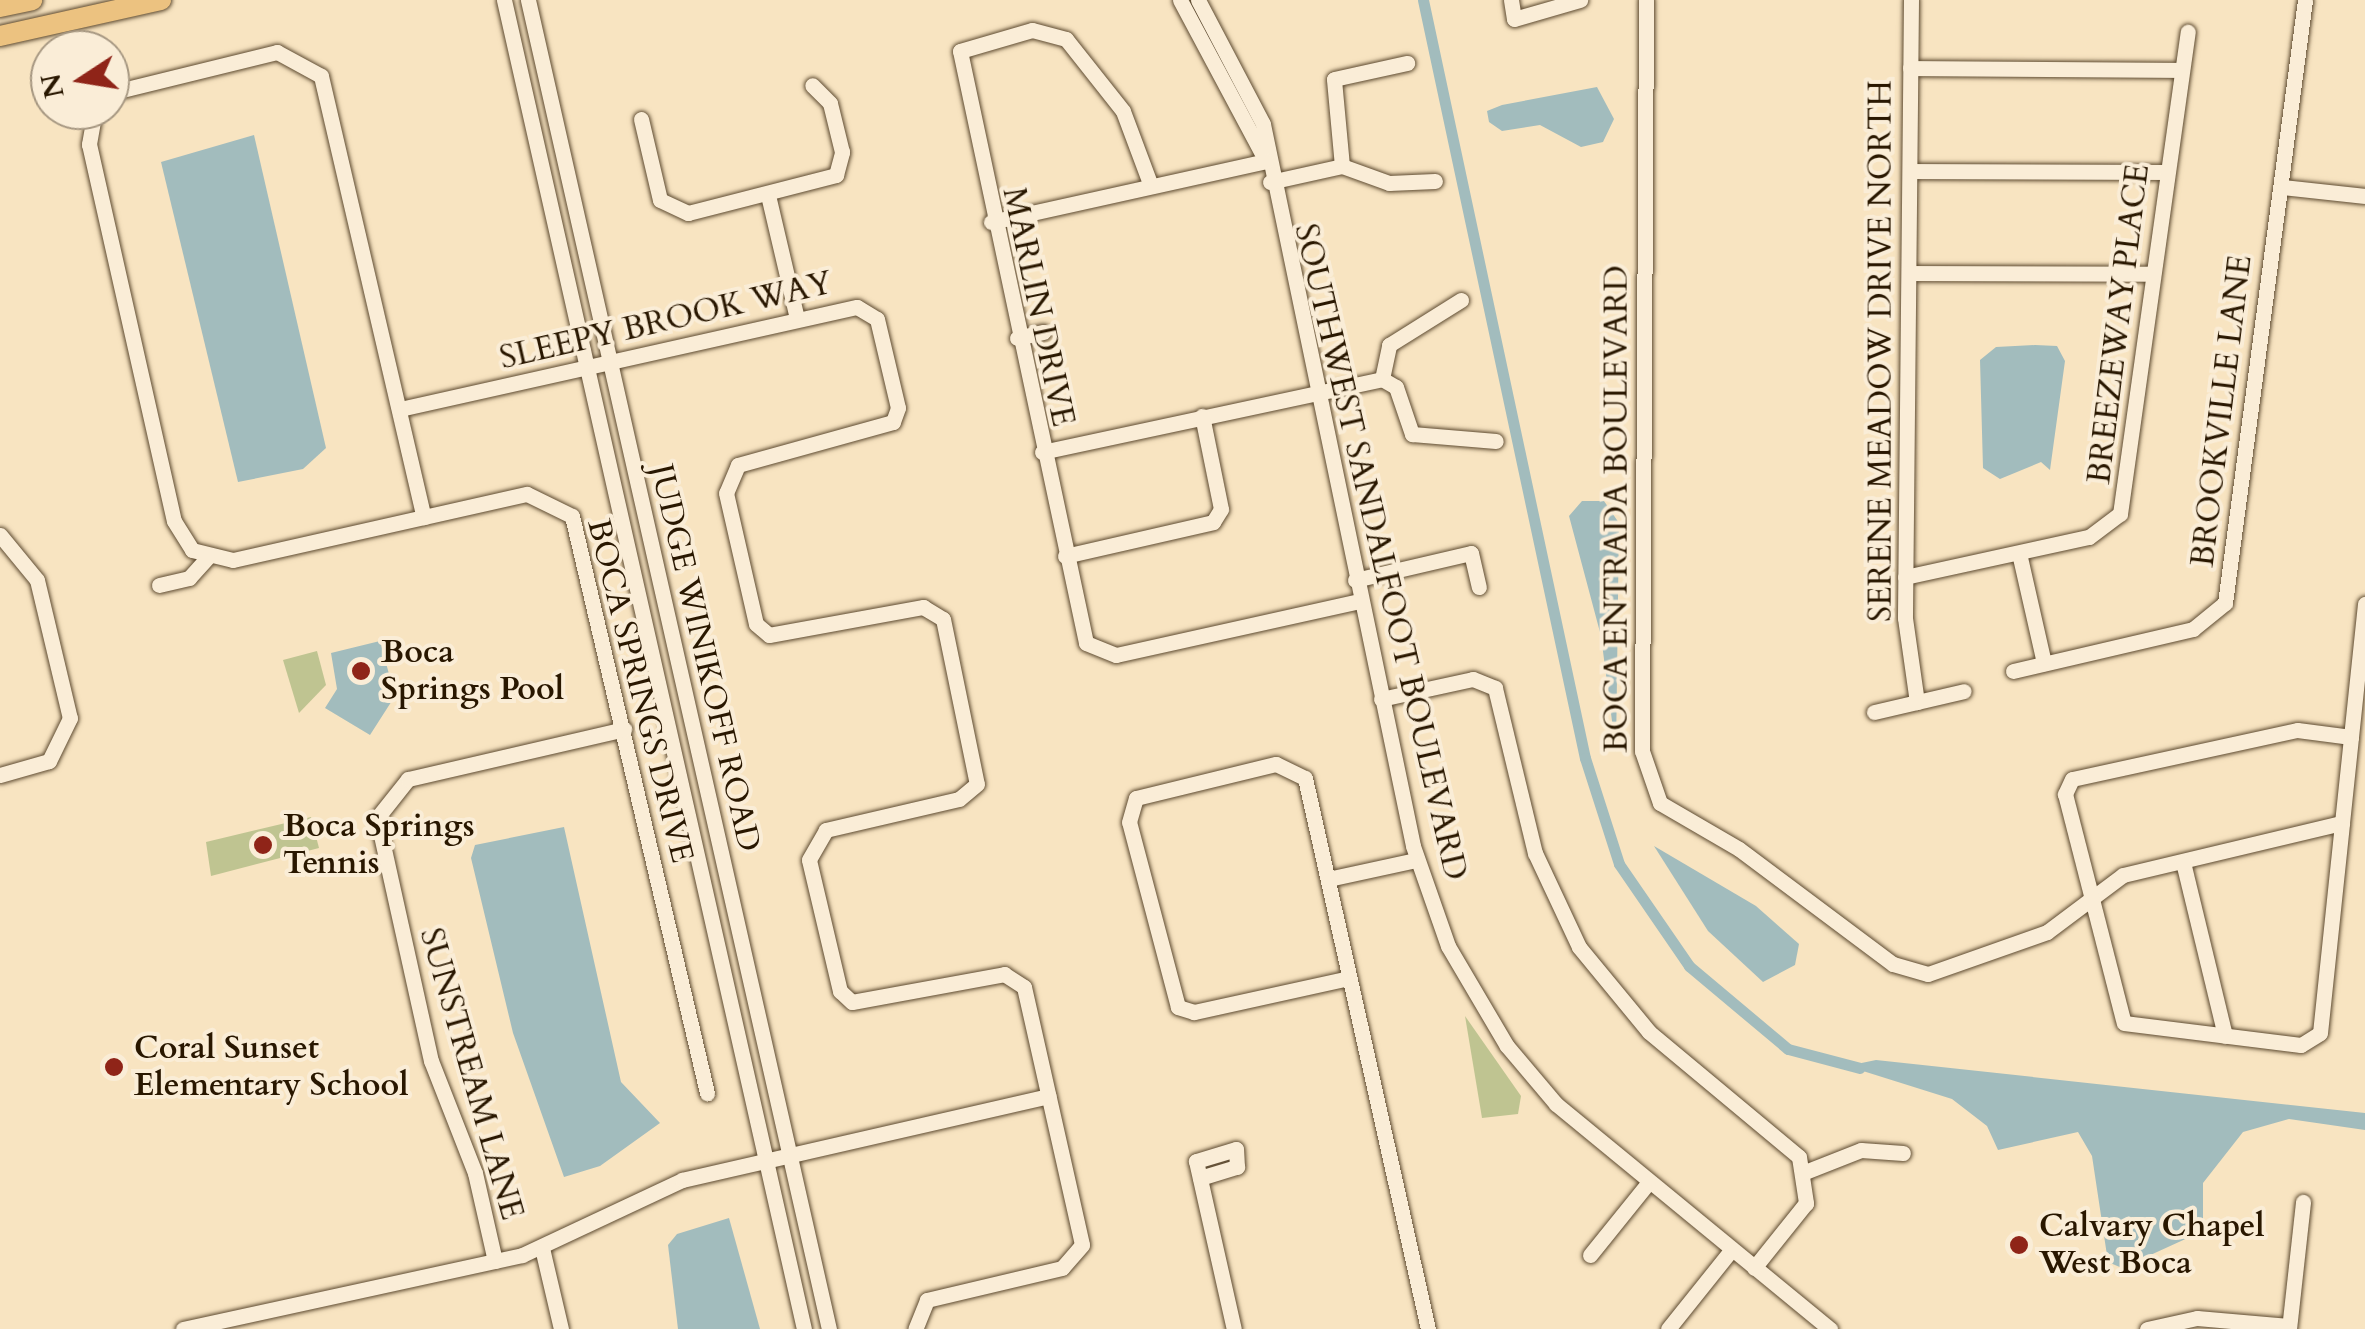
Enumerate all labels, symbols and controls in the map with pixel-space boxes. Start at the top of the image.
north arrow [30,30,130,130]
text: N [32,70,74,102]
street label: SERENE MEADOW DRIVE NORTH [1862,80,1900,622]
street label: BREEZEWAY PLACE [2080,162,2158,486]
street label: MARLIN DRIVE [994,184,1082,430]
street label: SOUTHWEST SANDALFOOT BOULEVARD [1286,220,1474,884]
street label: BROOKVILLE LANE [2184,253,2260,569]
street label: SLEEPY BROOK WAY [496,264,836,378]
street label: BOCA ENTRADA BOULEVARD [1598,265,1636,753]
street label: JUDGE WINIKOFF ROAD [642,461,768,855]
street label: BOCA SPRINGS DRIVE [579,515,701,867]
place label: Boca Springs Pool [381,634,564,709]
marker: Boca Springs Pool [350,660,372,682]
place label: Boca Springs Tennis [283,808,475,883]
marker: Boca Springs Tennis [252,834,274,856]
street label: SUNSTREAM LANE [411,924,531,1224]
place label: Coral Sunset Elementary School [134,1030,409,1105]
marker: Coral Sunset Elementary School [103,1056,125,1078]
place label: Calvary Chapel West Boca [2039,1208,2265,1283]
marker: Calvary Chapel West Boca [2008,1234,2030,1256]

